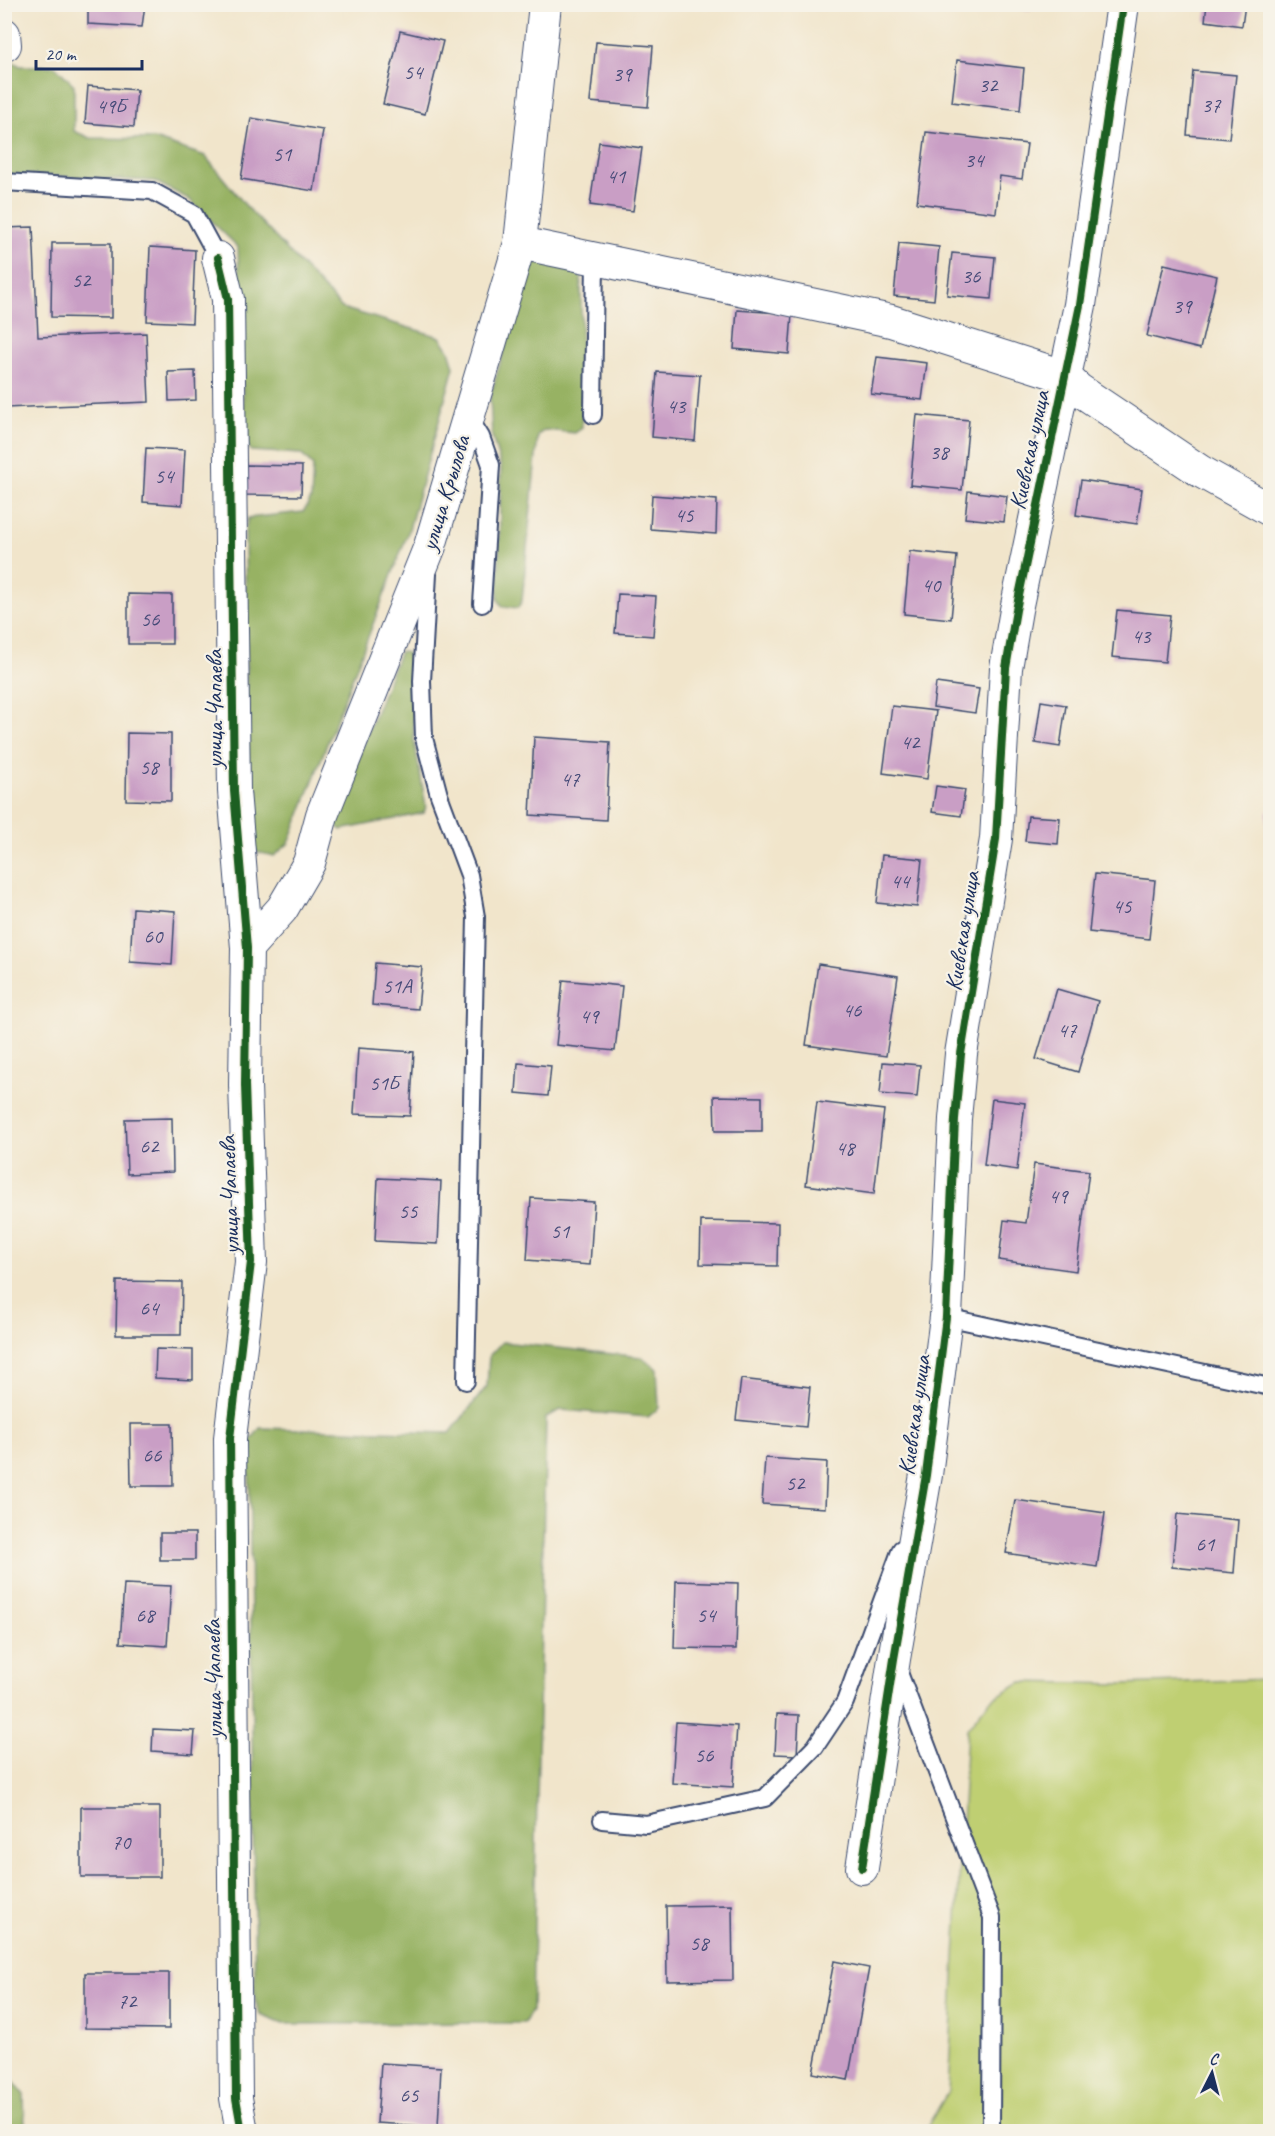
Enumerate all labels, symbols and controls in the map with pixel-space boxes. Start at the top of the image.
scale bar [36,33,142,71]
text: 20 m [45,43,78,65]
house number: 54 [404,59,425,85]
house number: 39 [613,61,633,87]
house number: 32 [979,72,999,98]
house number: 37 [1202,92,1222,118]
house number: 49Б [96,93,129,119]
house number: 51 [273,141,293,167]
house number: 34 [965,147,986,173]
house number: 41 [607,163,627,189]
house number: 36 [962,263,981,289]
house number: 52 [72,267,92,293]
house number: 39 [1173,293,1193,319]
street label: Киевская улица [1002,386,1057,512]
house number: 43 [667,393,687,419]
street label: улица Крылова [413,430,477,556]
house number: 38 [930,439,951,465]
house number: 54 [155,463,176,489]
house number: 45 [675,502,695,528]
house number: 40 [922,572,942,598]
house number: 56 [141,606,160,632]
house number: 43 [1132,623,1152,649]
street label: улица Чапаева [199,648,229,771]
house number: 42 [901,729,921,755]
house number: 58 [140,754,161,780]
house number: 47 [561,766,581,792]
street label: Киевская улица [938,867,987,993]
house number: 44 [891,868,912,894]
house number: 45 [1113,893,1133,919]
house number: 60 [144,923,164,949]
house number: 51А [382,973,413,999]
house number: 46 [843,997,862,1023]
house number: 49 [580,1003,600,1029]
house number: 47 [1058,1017,1078,1043]
house number: 51Б [369,1070,402,1096]
house number: 62 [140,1133,160,1159]
street label: улица Чапаева [212,1133,246,1257]
house number: 48 [836,1135,857,1161]
house number: 49 [1049,1183,1069,1209]
house number: 55 [399,1198,419,1224]
house number: 51 [551,1218,571,1244]
house number: 64 [140,1295,161,1321]
street label: Киевская улица [891,1352,937,1477]
house number: 66 [143,1442,162,1468]
house number: 52 [786,1470,806,1496]
house number: 61 [1196,1531,1216,1557]
house number: 68 [136,1602,157,1628]
house number: 54 [697,1602,718,1628]
street label: улица Чапаева [197,1618,229,1741]
house number: 56 [695,1742,714,1768]
house number: 70 [112,1829,132,1855]
house number: 58 [690,1930,711,1956]
house number: 72 [118,1988,138,2014]
north arrow [1182,2043,1242,2103]
text: С [1209,2049,1221,2070]
house number: 65 [400,2082,420,2108]

